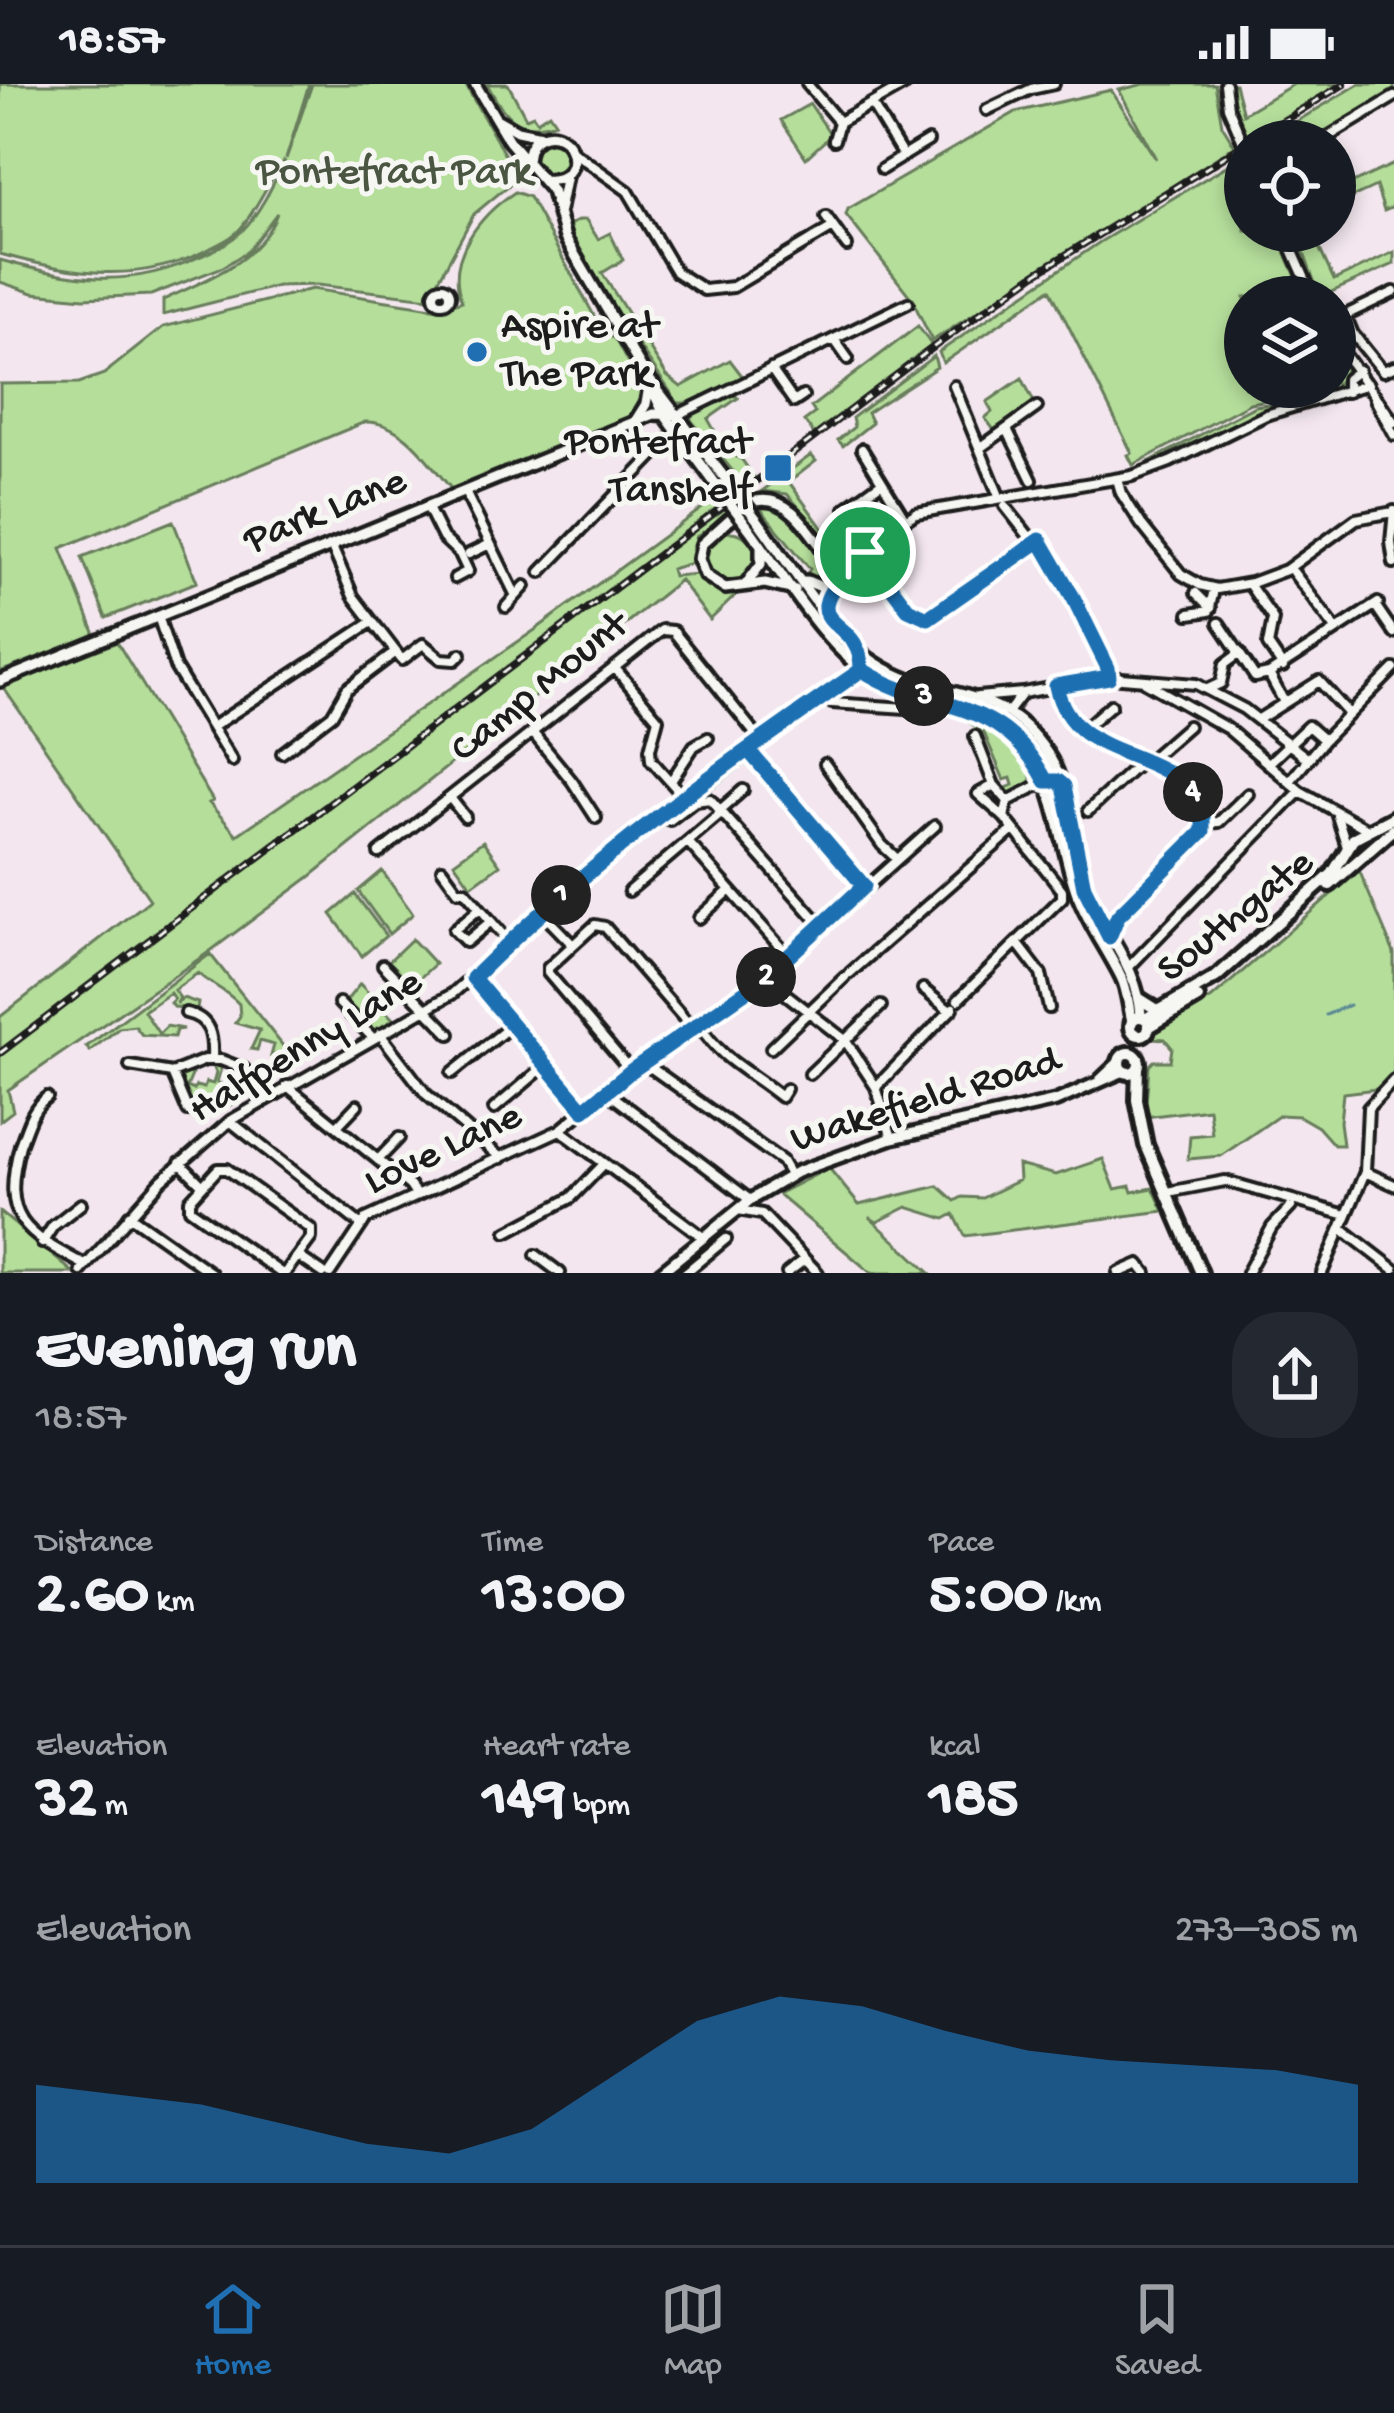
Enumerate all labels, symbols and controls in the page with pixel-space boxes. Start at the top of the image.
text: 18:57 [60,16,164,69]
map controls [1224,120,1356,408]
button: locate [1224,120,1356,252]
park label: Pontefract Park [254,150,536,199]
button: layers [1224,276,1356,408]
place label: Aspire at The Park [499,304,662,401]
marker: Aspire at The Park [464,339,490,365]
place label: Pontefract Tanshelf [563,420,755,517]
marker: Pontefract Tanshelf [762,452,794,484]
street label: Park Lane [236,458,415,568]
pin [814,501,916,603]
icon: arrive [832,519,898,585]
street label: Camp Mount [442,600,643,775]
pin: 3 [894,666,954,726]
text: 3 [915,677,933,715]
pin: 4 [1163,762,1223,822]
text: 4 [1185,773,1201,811]
street label: Southgate [1149,839,1326,996]
pin: 1 [531,865,591,925]
text: 1 [554,876,568,914]
pin: 2 [736,947,796,1007]
text: 2 [758,958,774,996]
street label: Halfpenny Lane [182,959,433,1137]
street label: Wakefield Road [786,1037,1070,1166]
street label: Love Lane [358,1093,532,1209]
button: share [1232,1312,1358,1438]
text: Evening run [36,1313,356,1391]
text: 18:57 [36,1397,126,1443]
text: Distance [36,1525,153,1563]
text: Time [483,1525,543,1563]
text: Pace [929,1525,994,1563]
text: 2.60 [36,1563,149,1633]
text: 13:00 [483,1563,625,1633]
text: 5:00 [929,1563,1048,1633]
text: km [149,1584,195,1622]
text: /km [1048,1584,1102,1622]
text: Elevation [36,1729,167,1767]
text: Heart rate [483,1729,630,1767]
text: kcal [929,1729,981,1767]
text: 32 [36,1767,97,1837]
text: 149 [483,1767,565,1837]
text: 185 [929,1767,1018,1837]
text: m [97,1788,128,1826]
text: bpm [565,1788,630,1826]
text: Elevation [36,1909,191,1955]
text: 273–305 m [1175,1909,1358,1955]
tab: Home [195,2276,271,2386]
tab: Map [660,2276,726,2386]
tab: Saved [1115,2276,1199,2386]

